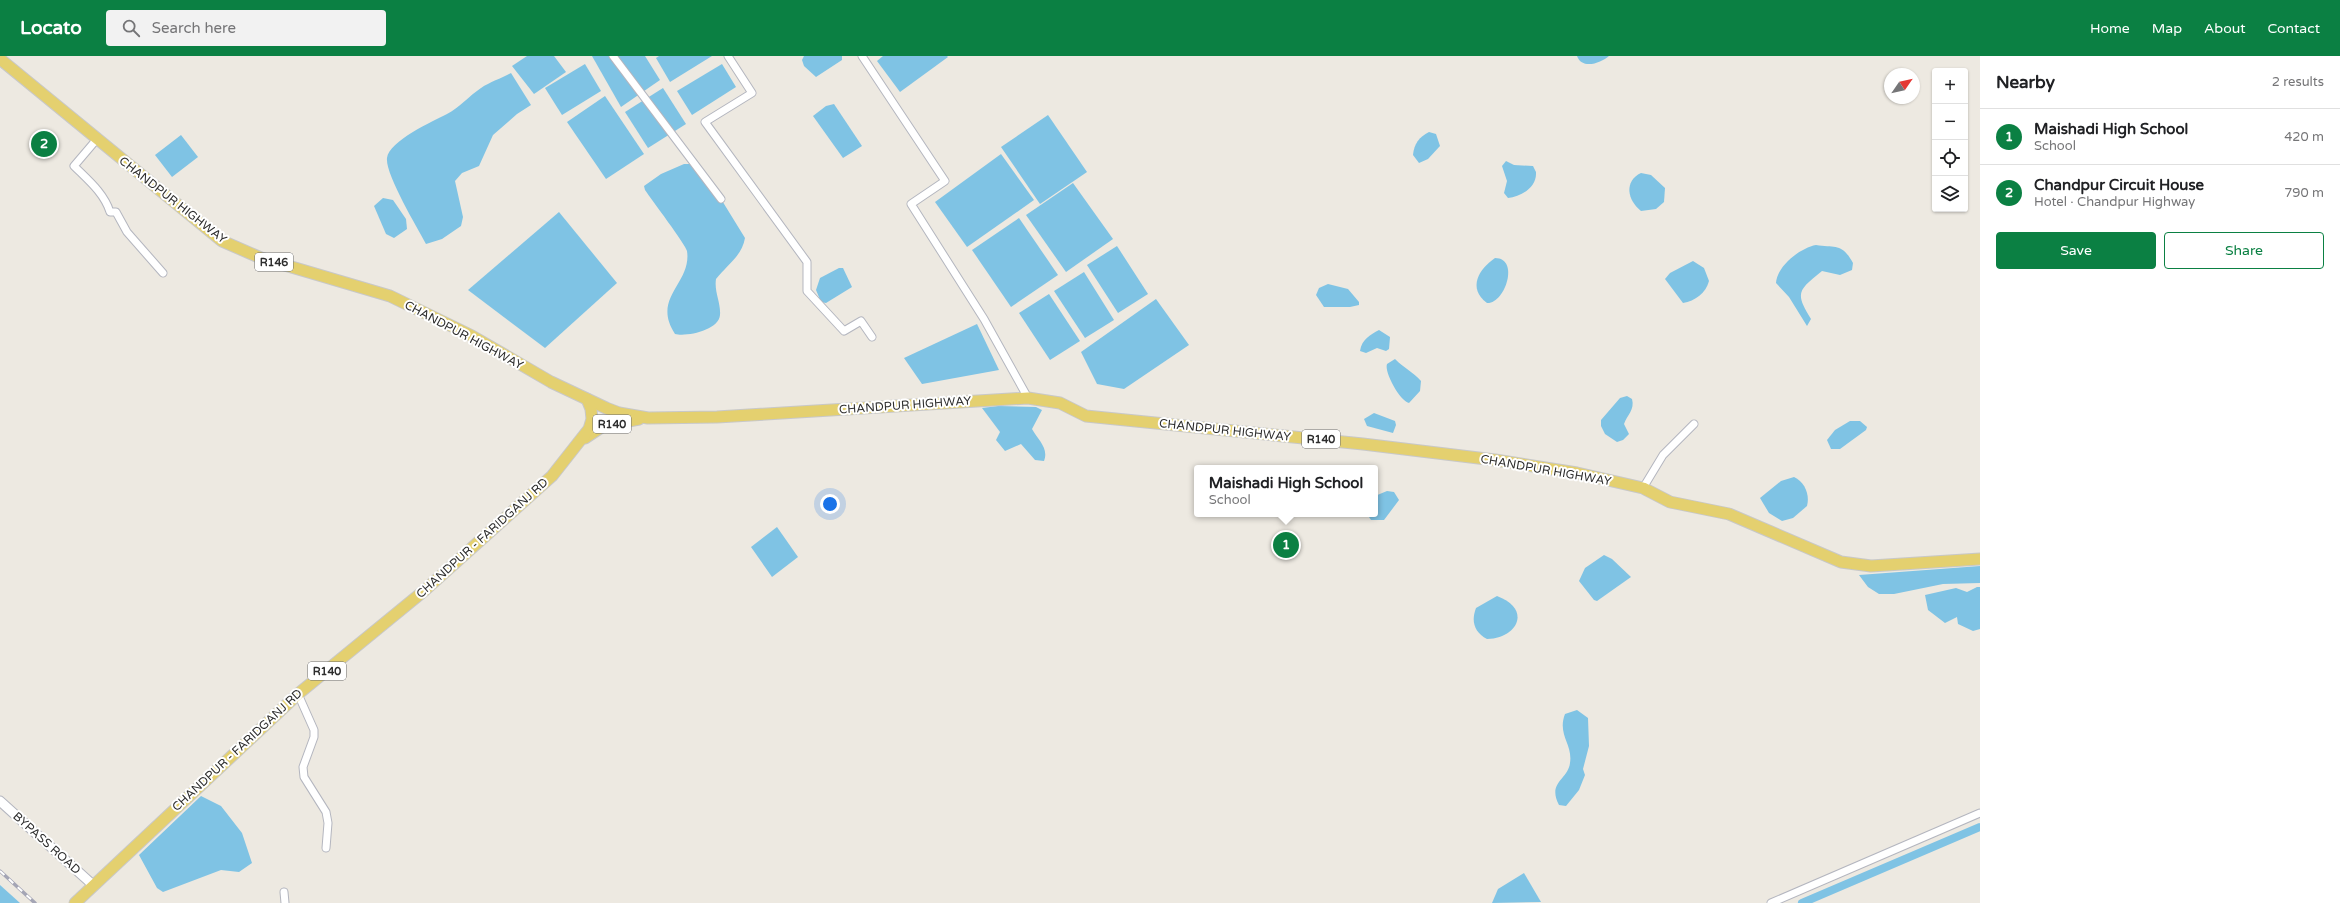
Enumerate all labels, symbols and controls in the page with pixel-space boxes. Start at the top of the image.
search box [106,10,386,46]
text: Locato [20,17,82,39]
icon: search [120,17,142,39]
text: Search here [152,19,236,37]
text: Home [2090,20,2130,37]
text: Map [2152,20,2182,37]
text: About [2204,20,2246,37]
text: Contact [2268,20,2320,37]
north arrow [1884,68,1920,104]
map controls [1932,68,1968,212]
button: + [1932,68,1968,104]
text: Nearby [1996,72,2055,93]
text: 2 results [2272,74,2324,90]
button: − [1932,104,1968,140]
text: Maishadi High School [2034,120,2188,138]
pin: 2 [31,129,57,159]
text: 1 [2005,129,2013,145]
text: 420 m [2284,129,2324,145]
text: School [2034,138,2076,154]
button: locate [1932,140,1968,176]
street label: CHANDPUR HIGHWAY [116,154,230,247]
button: layers [1932,176,1968,212]
text: Chandpur Circuit House [2034,176,2204,194]
text: 2 [2005,185,2013,201]
text: 790 m [2284,185,2324,201]
text: Hotel · Chandpur Highway [2034,194,2195,210]
button: Save [1996,232,2156,269]
button: Share [2164,232,2324,269]
road number: R146 [255,253,293,271]
street label: CHANDPUR HIGHWAY [402,298,526,372]
street label: CHANDPUR HIGHWAY [838,393,972,417]
road number: R140 [593,415,631,433]
street label: CHANDPUR HIGHWAY [1158,416,1292,444]
road number: R140 [1302,430,1340,448]
street label: CHANDPUR HIGHWAY [1480,452,1613,488]
popup [1194,465,1378,517]
text: Maishadi High School [1209,474,1363,492]
street label: CHANDPUR - FARIDGANJ RD [413,475,551,601]
text: School [1209,492,1251,508]
your location [820,494,840,514]
pin: 1 [1273,530,1299,560]
road number: R140 [308,662,346,680]
street label: CHANDPUR - FARIDGANJ RD [169,686,305,814]
street label: BYPASS ROAD [10,809,84,877]

